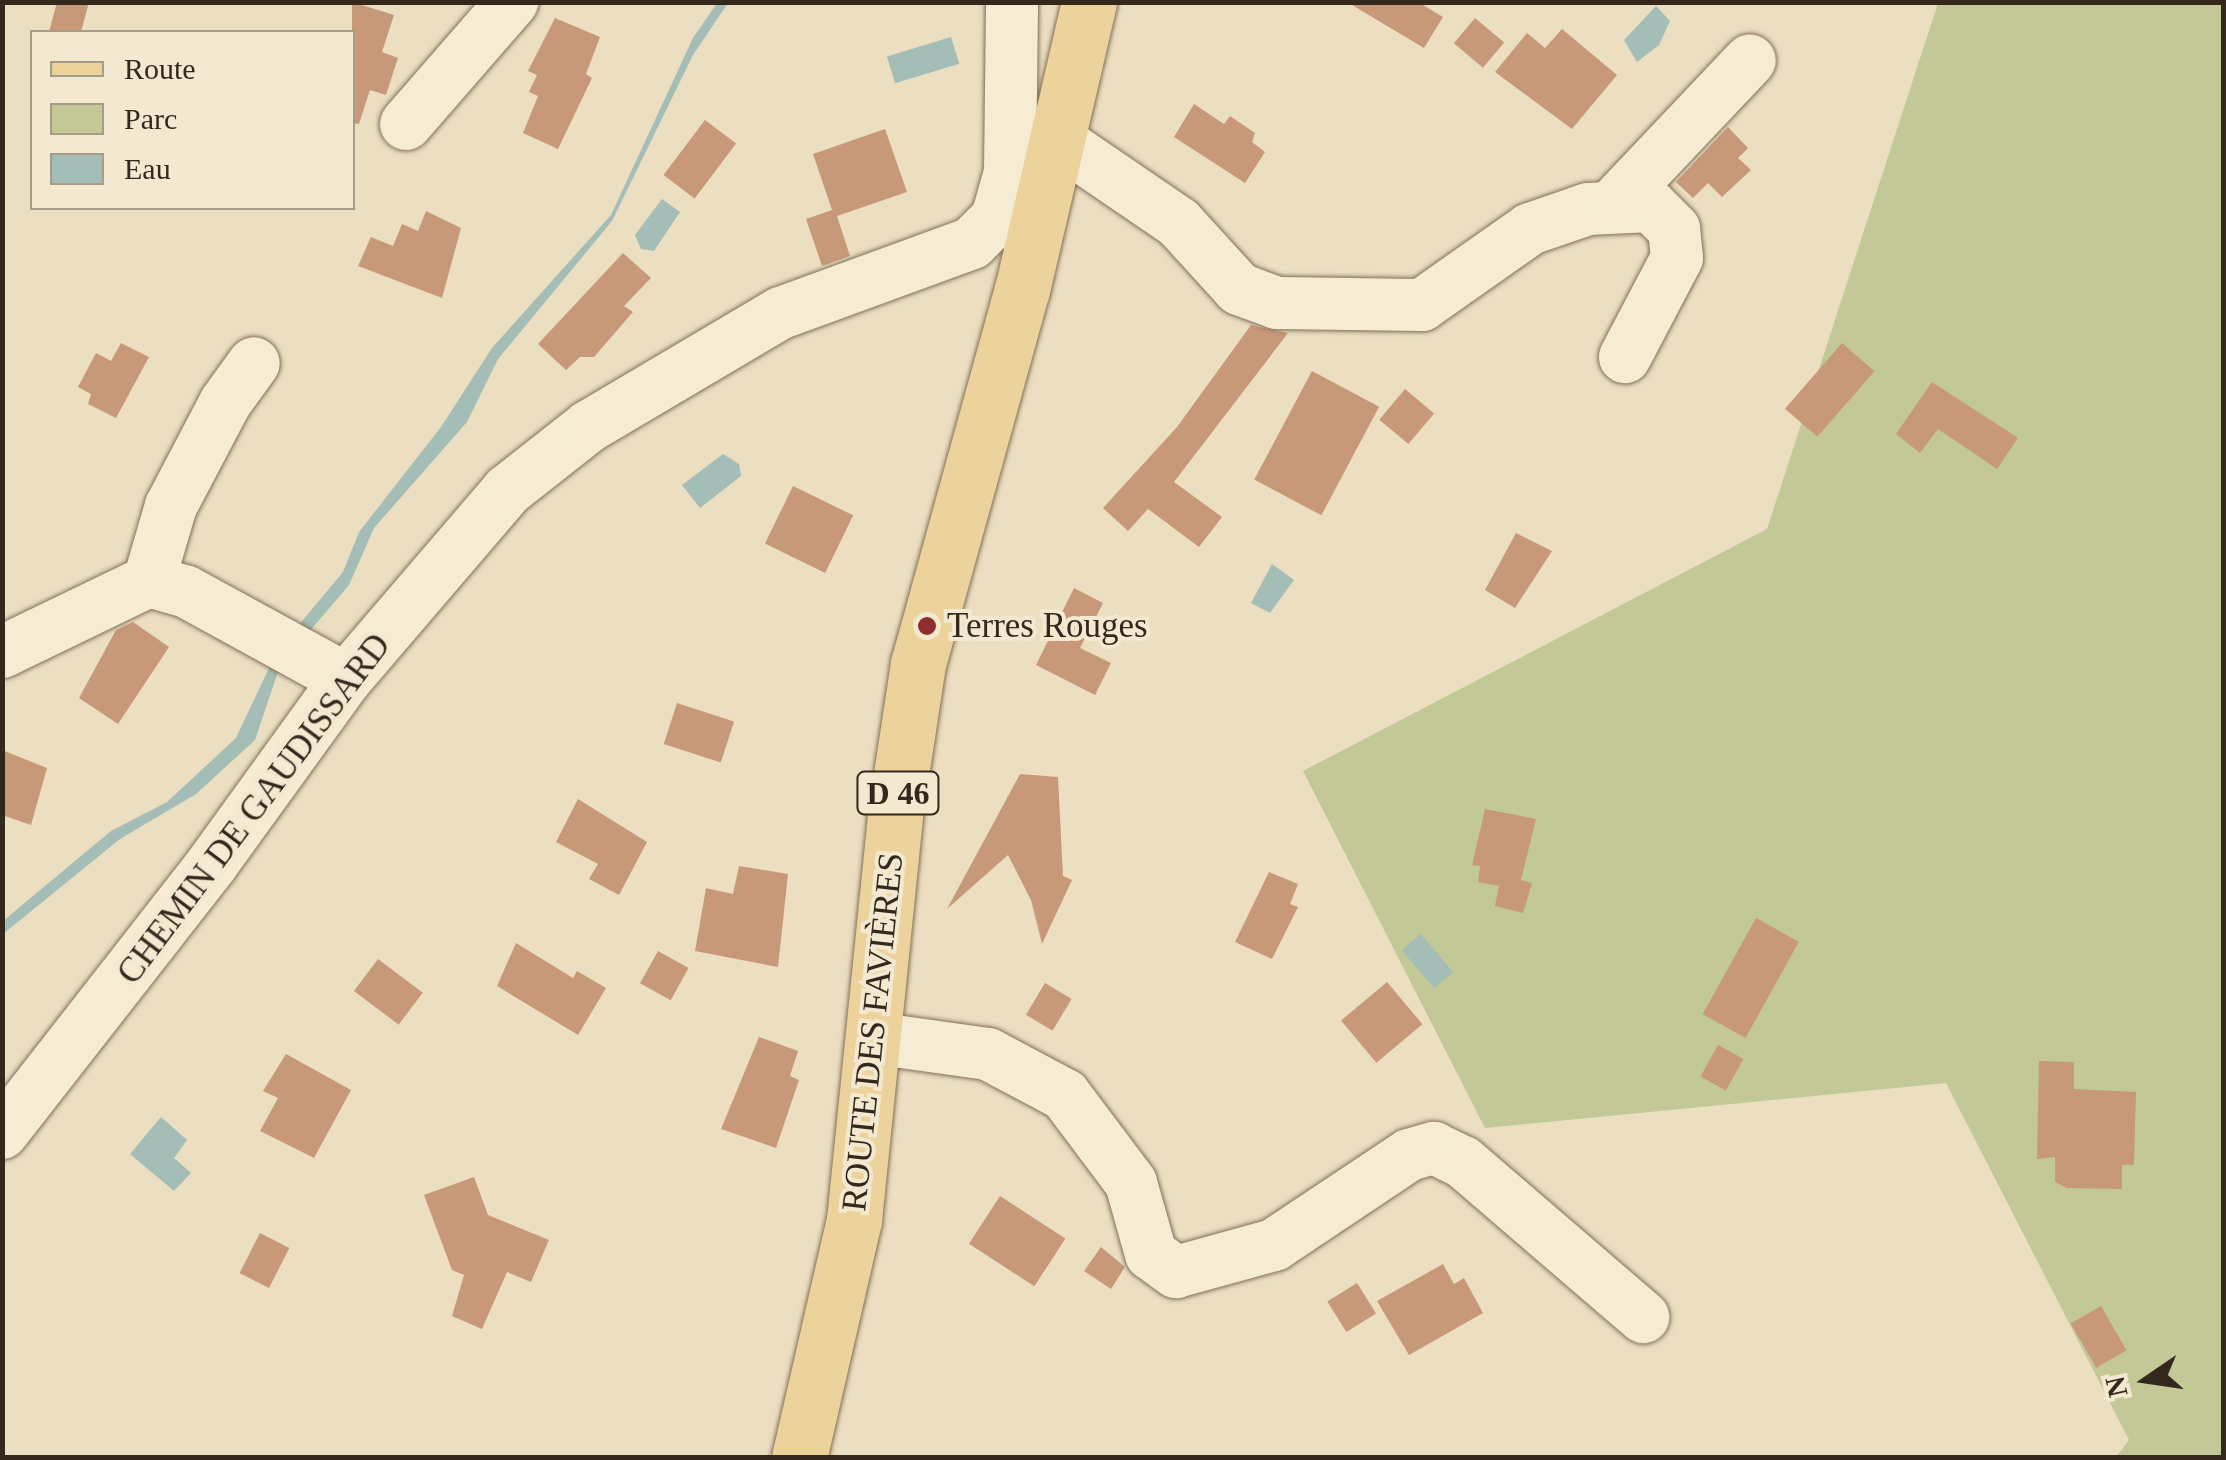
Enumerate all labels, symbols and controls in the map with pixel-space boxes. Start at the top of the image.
legend [30,30,355,210]
text: Route [124,52,196,85]
text: Parc [124,102,177,135]
text: Eau [124,152,171,185]
place label: Terres Rouges [947,605,1148,647]
marker: Terres Rouges [916,615,938,637]
street label: CHEMIN DE GAUDISSARD [109,626,399,992]
road number: D 46 [856,766,940,820]
street label: ROUTE DES FAVIÈRES [833,851,913,1213]
north arrow [2096,1330,2196,1430]
text: N [2099,1374,2134,1400]

